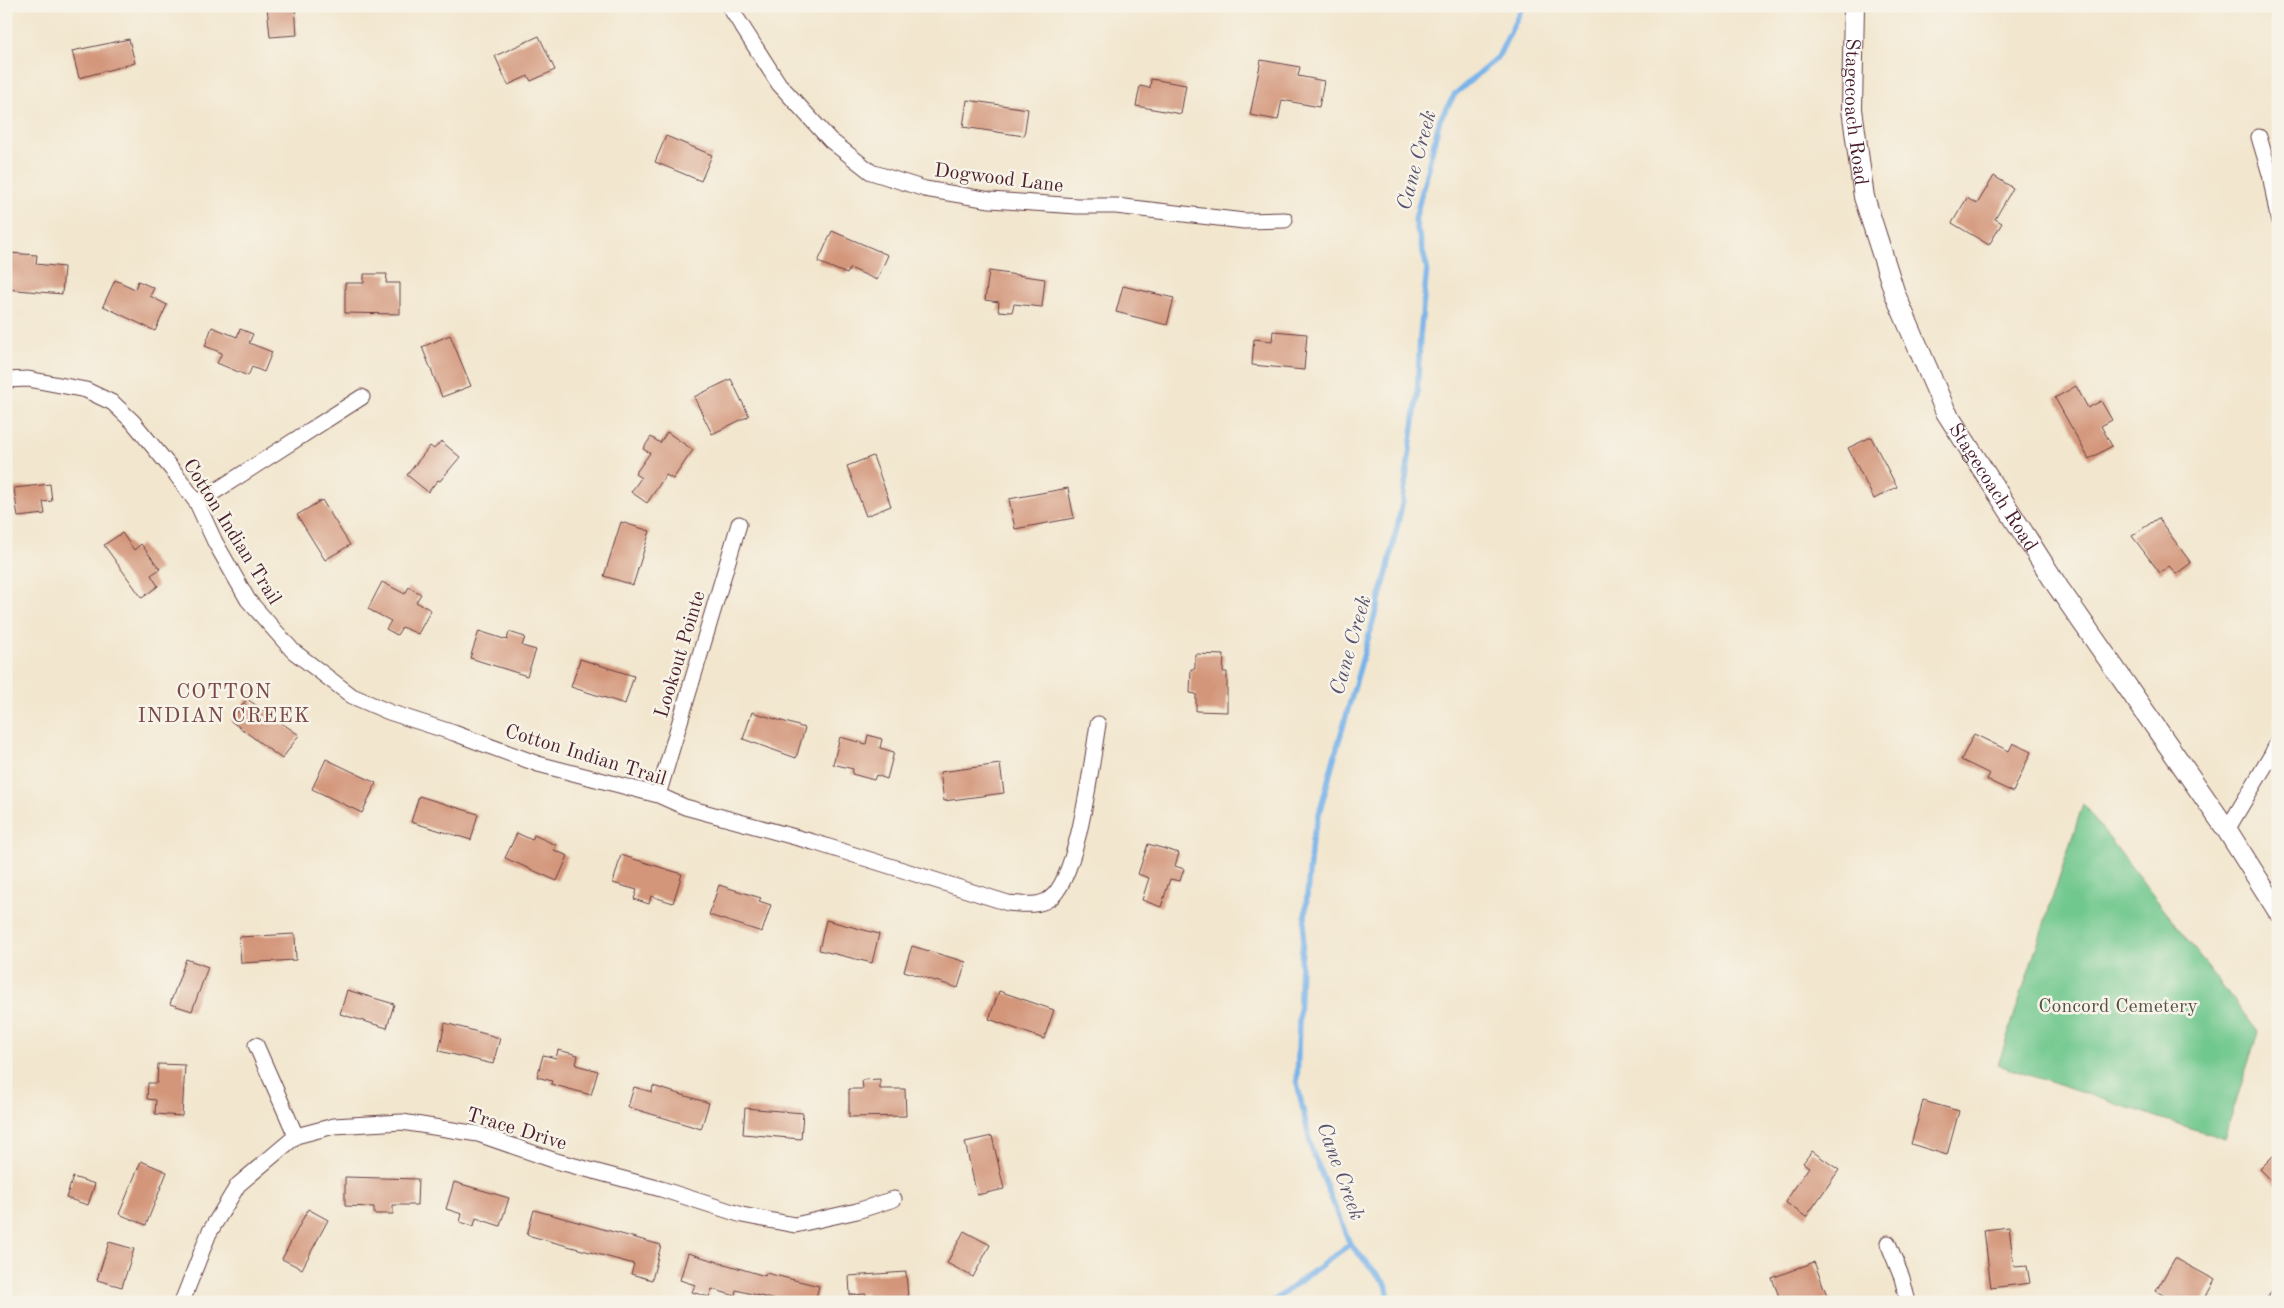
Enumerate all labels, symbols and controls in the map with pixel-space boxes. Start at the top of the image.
street label: Stagecoach Road [1840,38,1870,187]
water label: Cane Creek [1394,108,1441,213]
street label: Dogwood Lane [933,161,1065,197]
street label: Stagecoach Road [1944,420,2040,555]
street label: Cotton Indian Trail [178,456,284,608]
street label: Lookout Pointe [652,589,710,720]
water label: Cane Creek [1327,593,1376,698]
district label: COTTON INDIAN CREEK [137,682,311,727]
street label: Cotton Indian Trail [502,722,668,790]
park label: Concord Cemetery [2038,997,2198,1017]
street label: Trace Drive [464,1105,569,1155]
water label: Cane Creek [1312,1120,1367,1223]

